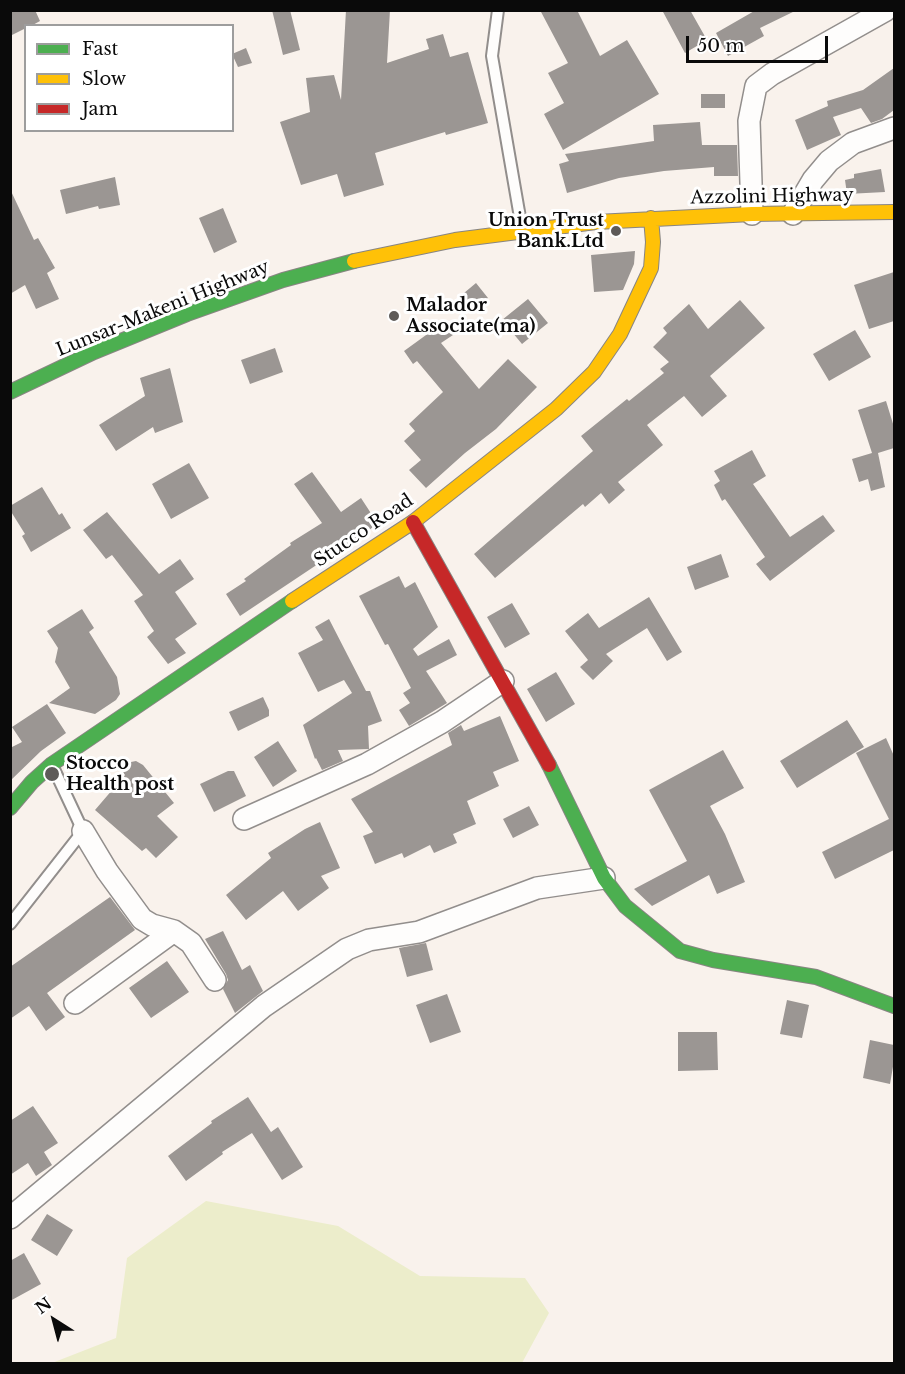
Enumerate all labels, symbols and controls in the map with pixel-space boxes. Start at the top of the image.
legend [24,24,234,132]
scale bar [689,24,832,62]
text: 50 m [697,35,745,57]
text: Fast [82,38,118,60]
text: Slow [82,68,126,90]
text: Jam [82,98,118,120]
street label: Azzolini Highway [690,185,854,209]
place label: Union Trust Bank.Ltd [488,210,604,252]
marker: Union Trust Bank.Ltd [609,224,623,238]
street label: Lunsar-Makeni Highway [53,256,273,362]
place label: Malador Associate(ma) [406,295,536,338]
marker: Malador Associate(ma) [387,309,401,323]
street label: Stucco Road [310,490,418,572]
place label: Stocco Health post [66,753,174,795]
marker: Stocco Health post [43,765,61,783]
north arrow [24,1290,84,1350]
text: N [31,1293,55,1318]

